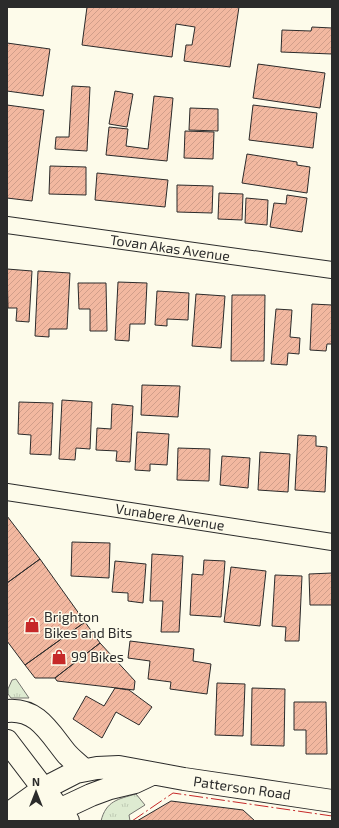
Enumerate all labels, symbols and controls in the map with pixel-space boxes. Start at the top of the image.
street label: Tovan Akas Avenue [109,231,231,264]
street label: Vunabere Avenue [114,499,226,534]
place label: Brighton Bikes and Bits [44,608,132,641]
shop icon: Brighton Bikes and Bits [23,616,41,634]
shop icon: 99 Bikes [50,648,68,666]
place label: 99 Bikes [71,648,124,665]
north arrow [16,772,56,812]
street label: Patterson Road [192,772,292,803]
text: N [32,775,40,788]

